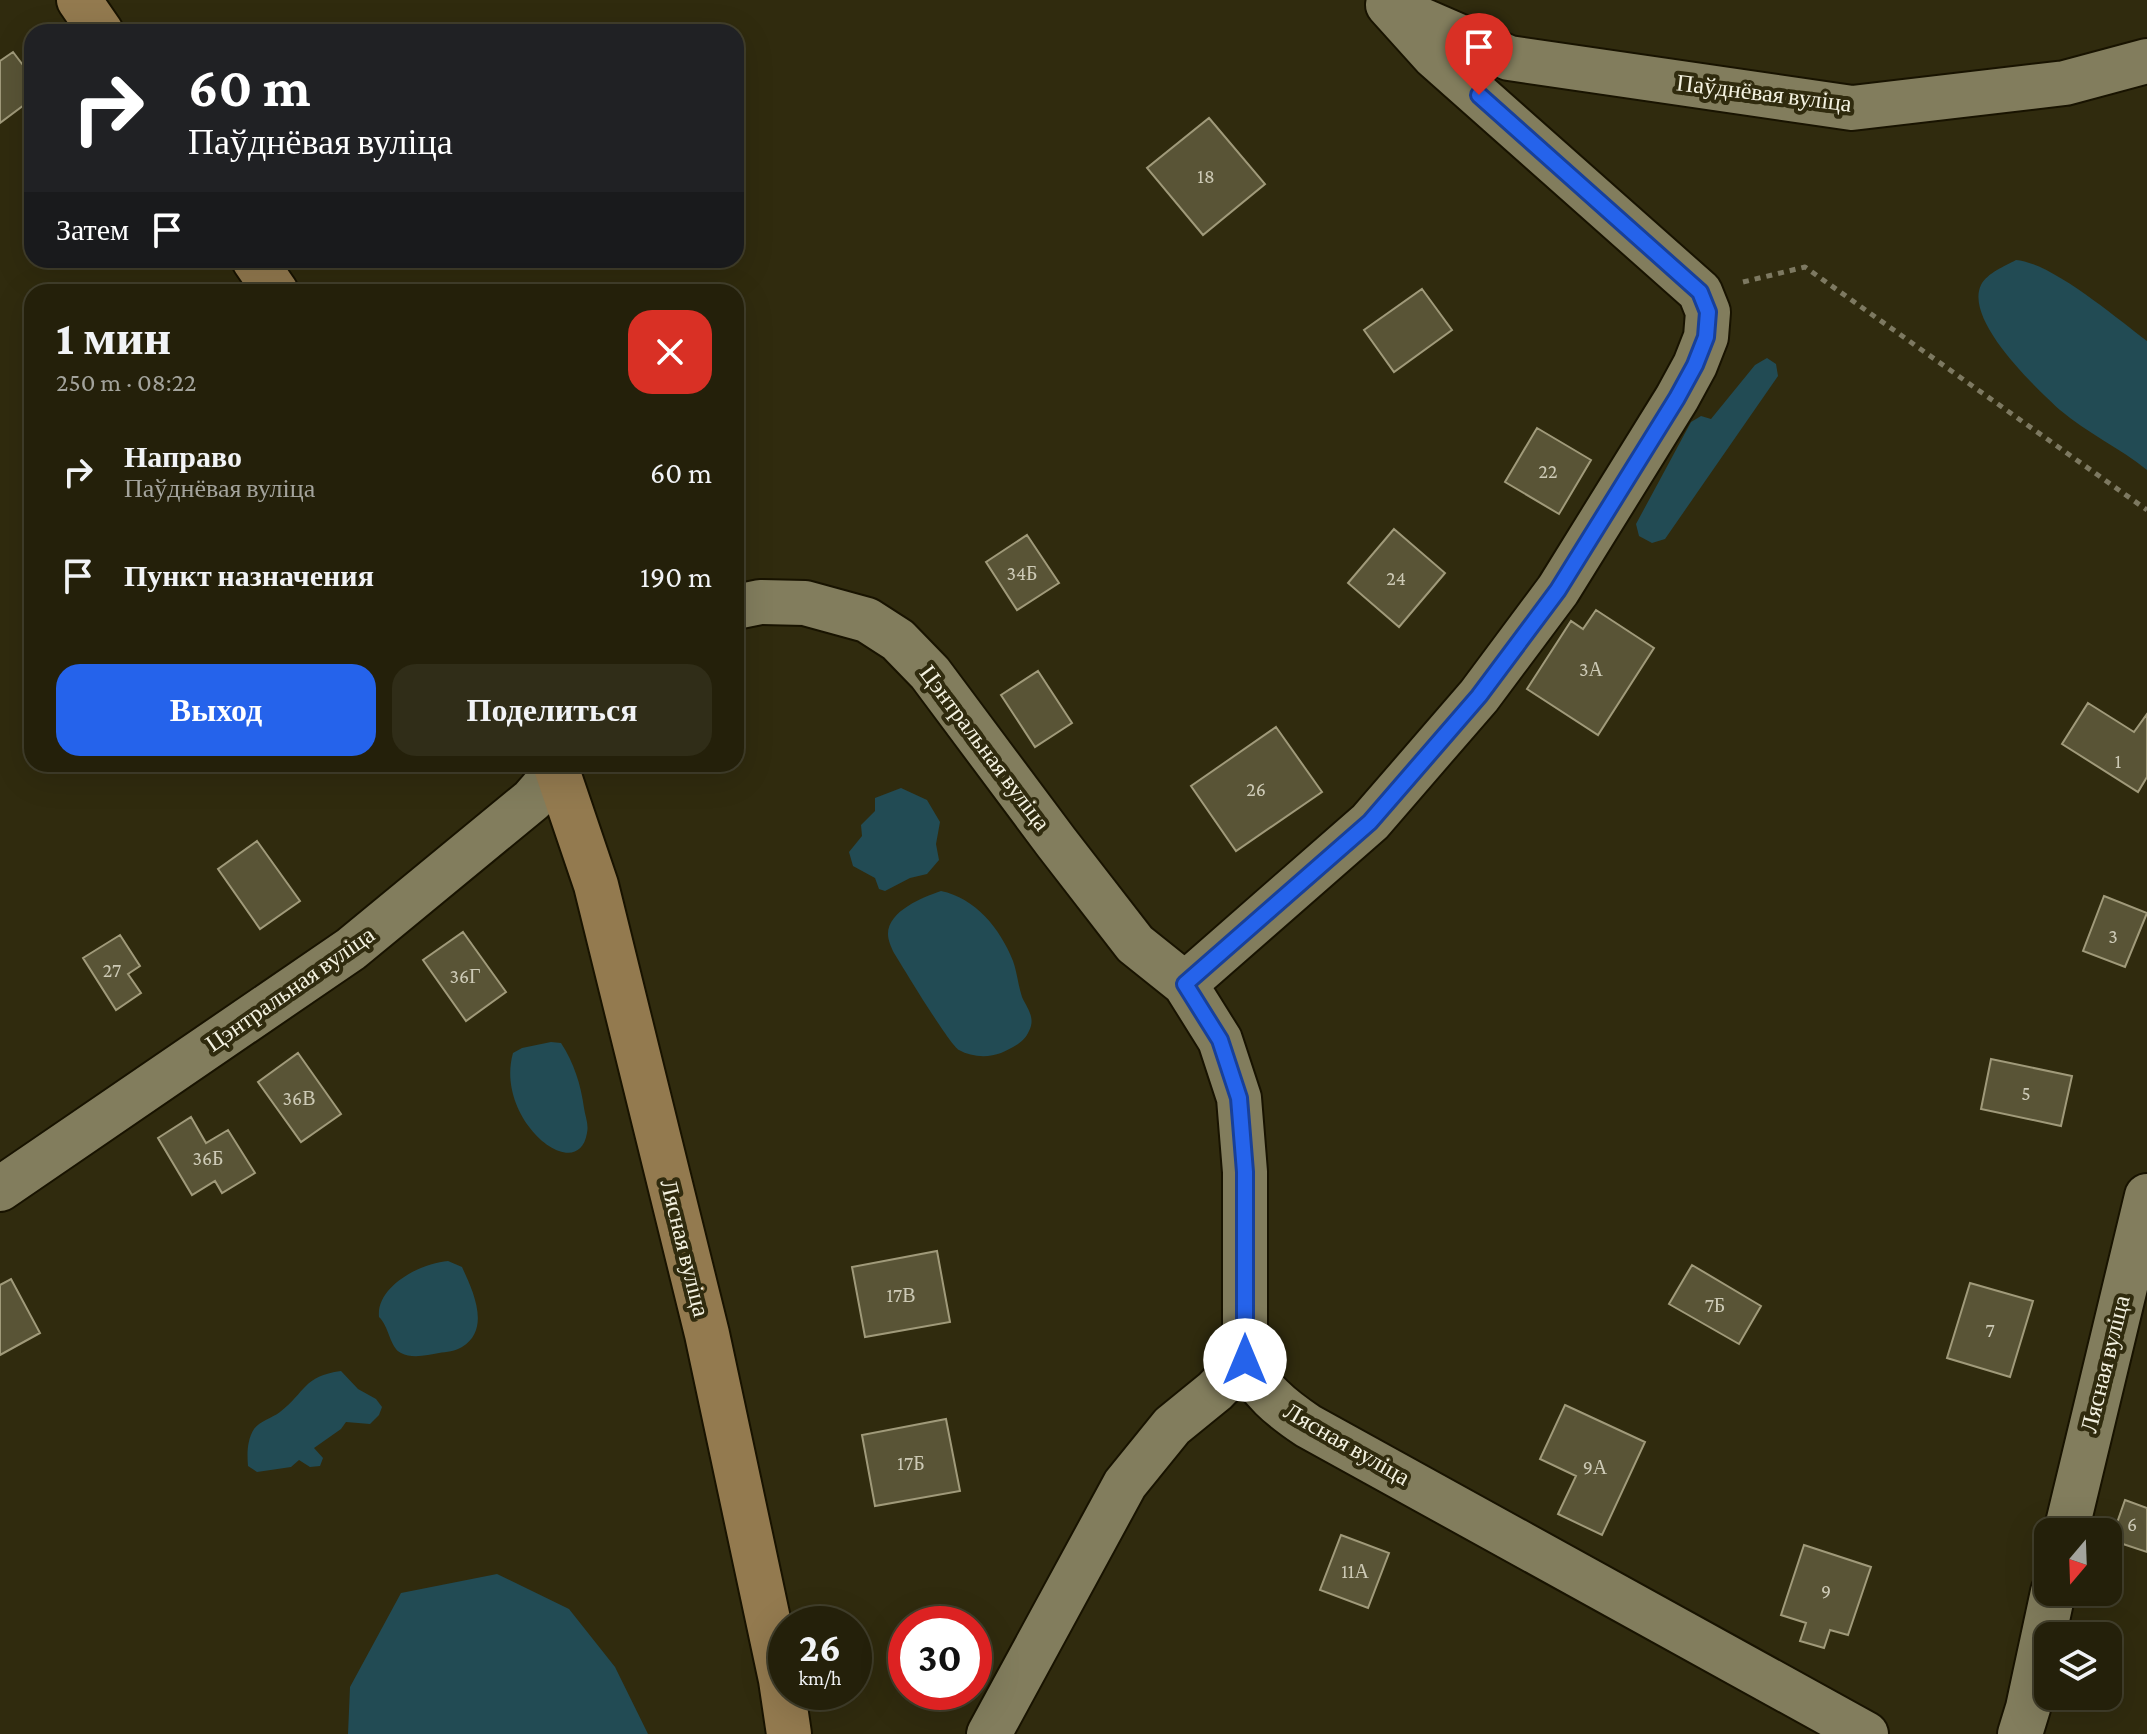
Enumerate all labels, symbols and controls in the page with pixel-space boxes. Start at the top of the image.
pin [1445,13,1513,95]
icon: arrive [1457,25,1501,69]
icon: right [56,56,160,160]
text: 60 m [188,56,311,118]
street label: Паўднёвая вуліца [1675,68,1854,117]
text: Паўднёвая вуліца [188,122,453,162]
house number: 18 [1197,165,1215,187]
icon: arrive [145,208,189,252]
text: Затем [56,213,129,246]
button: close [628,310,712,394]
text: 1 мин [56,311,171,364]
text: 250 m · 08:22 [56,368,196,397]
text: Направо [124,440,242,473]
icon: right [56,450,100,494]
text: 60 m [650,456,712,489]
house number: 22 [1539,460,1557,482]
text: Паўднёвая вуліца [124,474,315,503]
icon: arrive [56,554,100,598]
text: Пункт назначения [124,559,374,592]
text: 190 m [640,560,712,593]
house number: 34Б [1006,562,1038,584]
house number: 24 [1386,567,1406,589]
house number: 3А [1579,658,1604,680]
street label: Цэнтральная вуліца [915,660,1056,836]
button: Выход [56,664,376,756]
button: Поделиться [392,664,712,756]
house number: 1 [2115,750,2121,772]
house number: 26 [1246,778,1266,800]
street label: Цэнтральная вуліца [200,920,380,1057]
house number: 3 [2108,925,2118,947]
house number: 27 [103,959,121,981]
house number: 36Г [449,965,481,987]
house number: 5 [2021,1082,2031,1104]
house number: 36В [283,1087,316,1109]
house number: 36Б [192,1147,224,1169]
street label: Лясная вуліца [655,1176,716,1320]
house number: 17В [886,1284,916,1306]
street label: Лясная вуліца [2074,1292,2135,1435]
house number: 7Б [1705,1294,1725,1316]
position arrow [1203,1318,1287,1402]
house number: 7 [1985,1319,1995,1341]
street label: Лясная вуліца [1280,1397,1415,1491]
house number: 17Б [897,1452,925,1474]
house number: 9А [1583,1456,1608,1478]
house number: 6 [2127,1513,2137,1535]
north arrow [2034,1518,2122,1606]
map controls [2034,1518,2122,1710]
house number: 11А [1341,1560,1369,1582]
house number: 9 [1821,1580,1831,1602]
speed limit sign: 30 [888,1606,992,1710]
button: layers [2034,1622,2122,1710]
text: 26 [799,1625,841,1670]
text: km/h [798,1667,842,1689]

